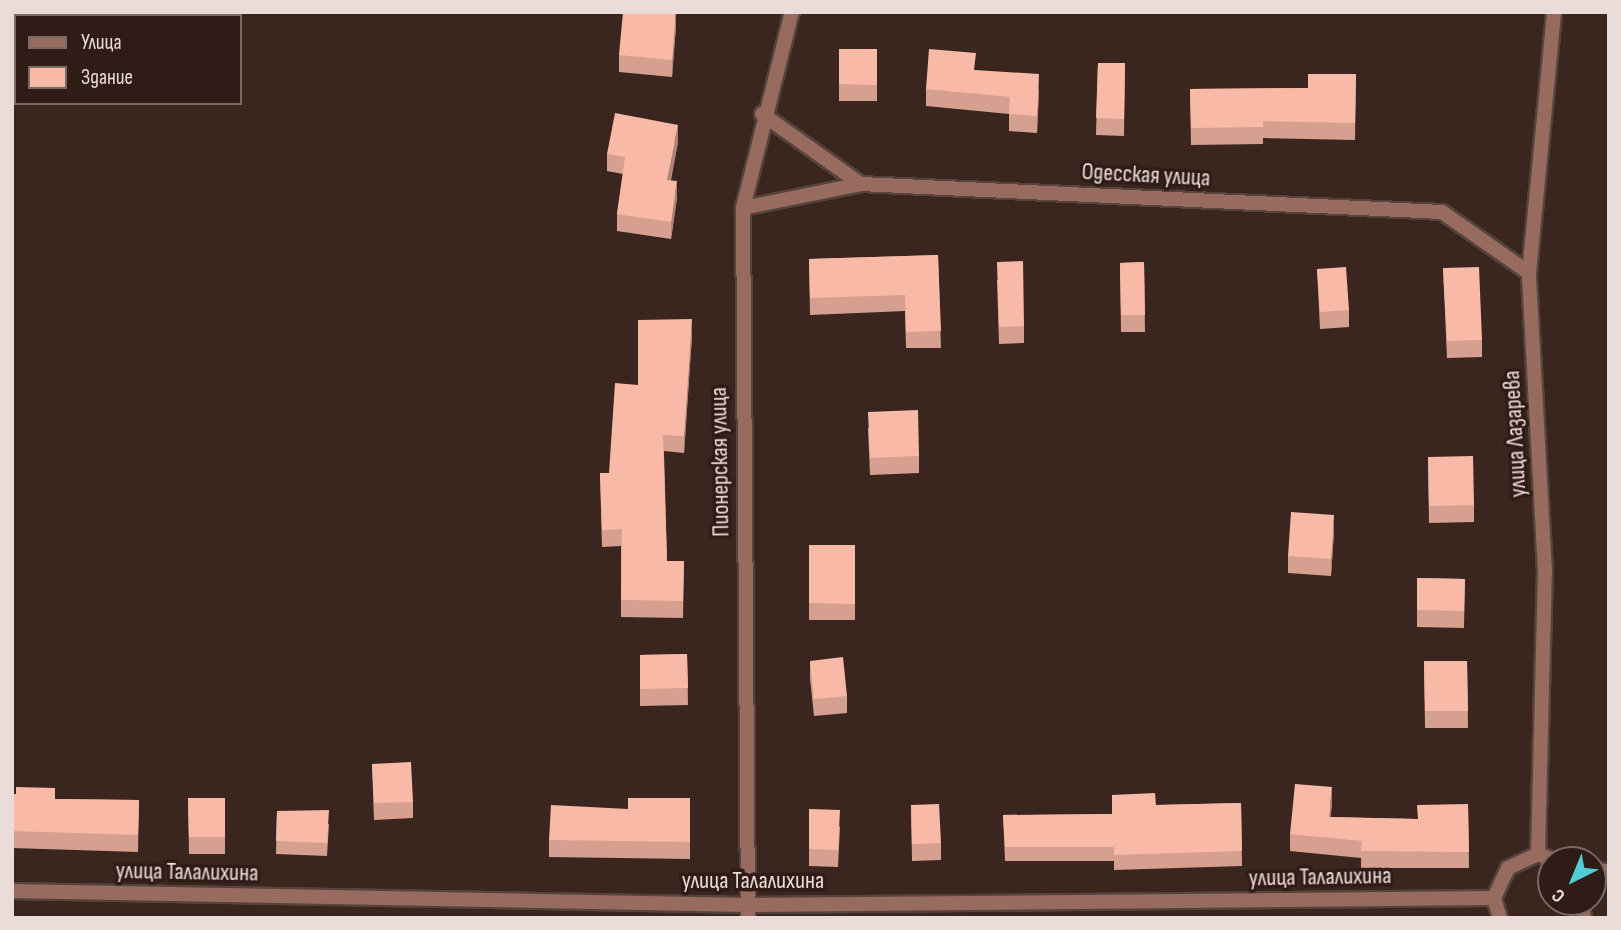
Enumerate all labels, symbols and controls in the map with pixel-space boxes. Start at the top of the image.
legend [14,14,242,105]
text: Улица [81,30,122,55]
text: Здание [81,65,133,90]
street label: Одесская улица [1081,157,1211,193]
street label: улица Лазарева [1497,370,1533,498]
street label: Пионерская улица [704,387,736,537]
north arrow [1537,846,1607,916]
street label: улица Талалихина [115,856,259,888]
street label: улица Талалихина [1248,861,1392,893]
street label: улица Талалихина [682,867,824,895]
text: С [1547,884,1570,907]

